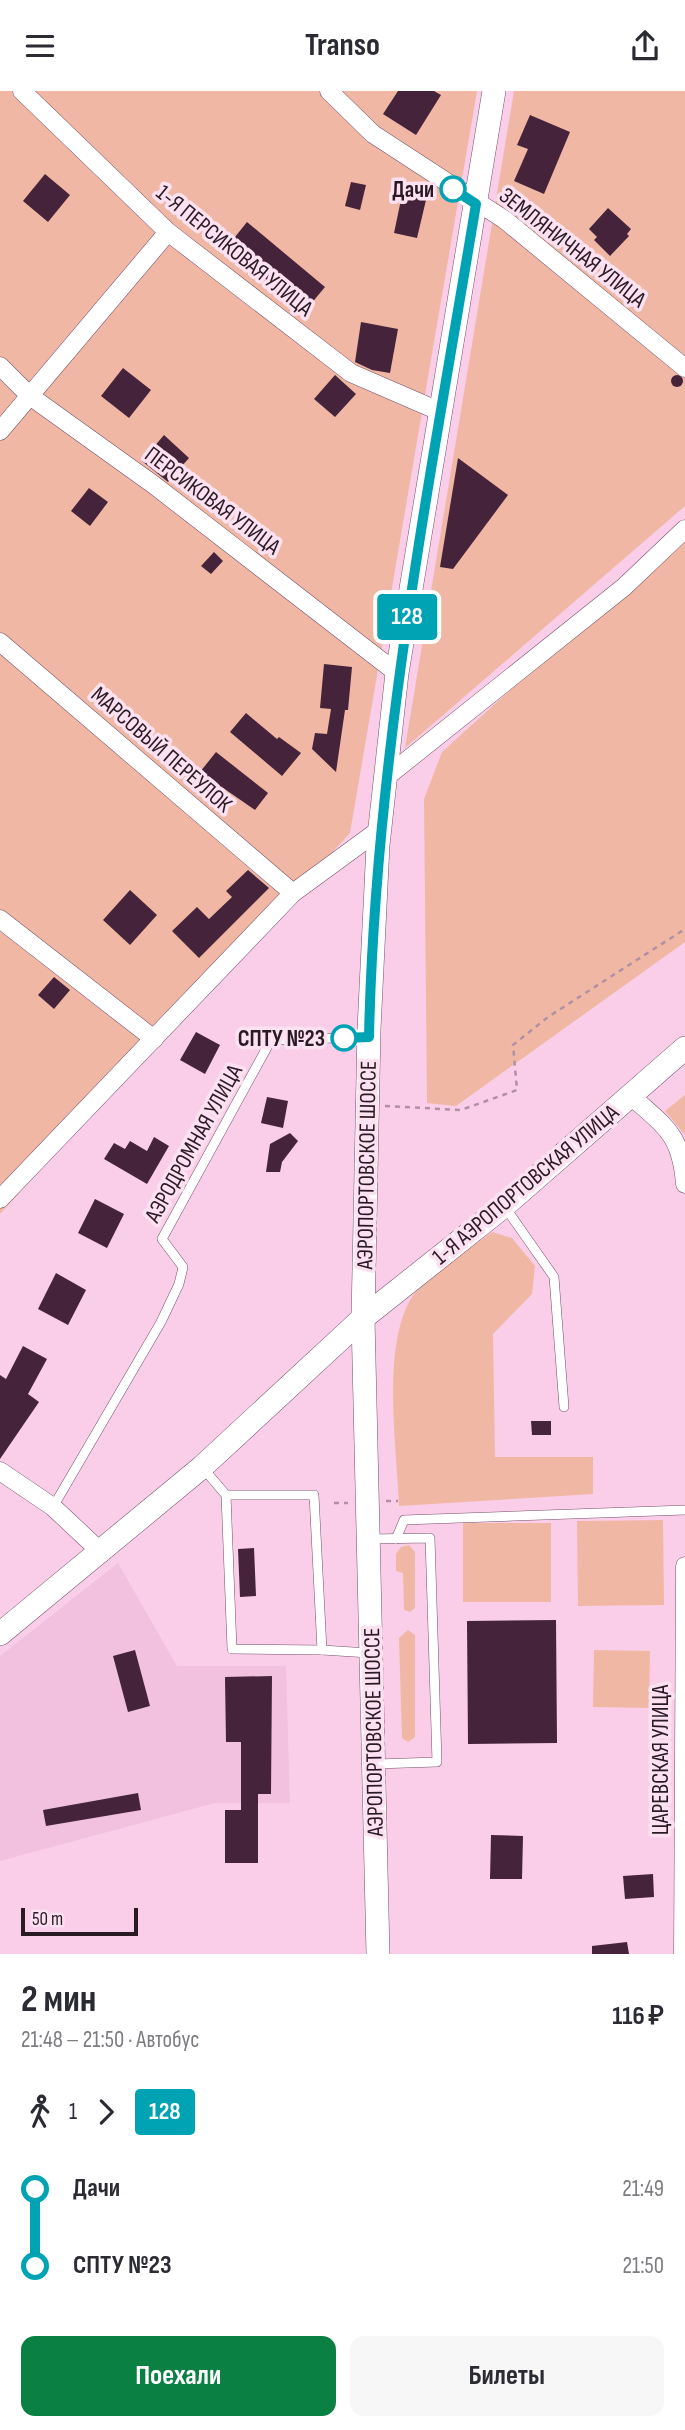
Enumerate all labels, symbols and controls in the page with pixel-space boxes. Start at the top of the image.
text: Transo [305,26,380,65]
icon: menu [21,27,59,65]
icon: share [626,27,664,65]
place label: Дачи [392,176,434,204]
marker: Дачи [440,176,466,202]
street label: 1-Я ПЕРСИКОВАЯ УЛИЦА [150,179,318,323]
street label: ЗЕМЛЯНИЧНАЯ УЛИЦА [493,182,652,314]
street label: ПЕРСИКОВАЯ УЛИЦА [139,441,286,561]
line badge: 128 [367,594,447,640]
text: 128 [391,602,423,631]
street label: МАРСОВЫЙ ПЕРЕУЛОК [85,681,238,819]
place label: СПТУ №23 [238,1025,325,1053]
marker: СПТУ №23 [331,1025,357,1051]
street label: АЭРОДРОМНАЯ УЛИЦА [138,1059,249,1228]
street label: АЭРОПОРТОВСКОЕ ШОССЕ [351,1060,383,1271]
street label: 1-Я АЭРОПОРТОВСКАЯ УЛИЦА [427,1099,625,1271]
street label: АЭРОПОРТОВСКОЕ ШОССЕ [358,1627,390,1838]
street label: ЦАРЕВСКАЯ УЛИЦА [647,1685,675,1835]
scale bar [21,1905,138,1937]
text: 50 m [32,1908,63,1931]
text: 2 мин [21,1977,96,2022]
text: 116 ₽ [612,2001,664,2032]
text: 21:48 – 21:50 · Автобус [21,2026,199,2054]
icon: walk [21,2093,59,2131]
icon: forward [87,2093,125,2131]
text: 128 [149,2097,181,2126]
text: 1 [69,2098,77,2126]
text: Дачи [73,2173,120,2204]
text: 21:49 [622,2175,664,2203]
text: СПТУ №23 [73,2250,172,2281]
text: 21:50 [623,2252,664,2280]
button: Поехали [21,2336,336,2416]
button: Билеты [350,2336,664,2416]

